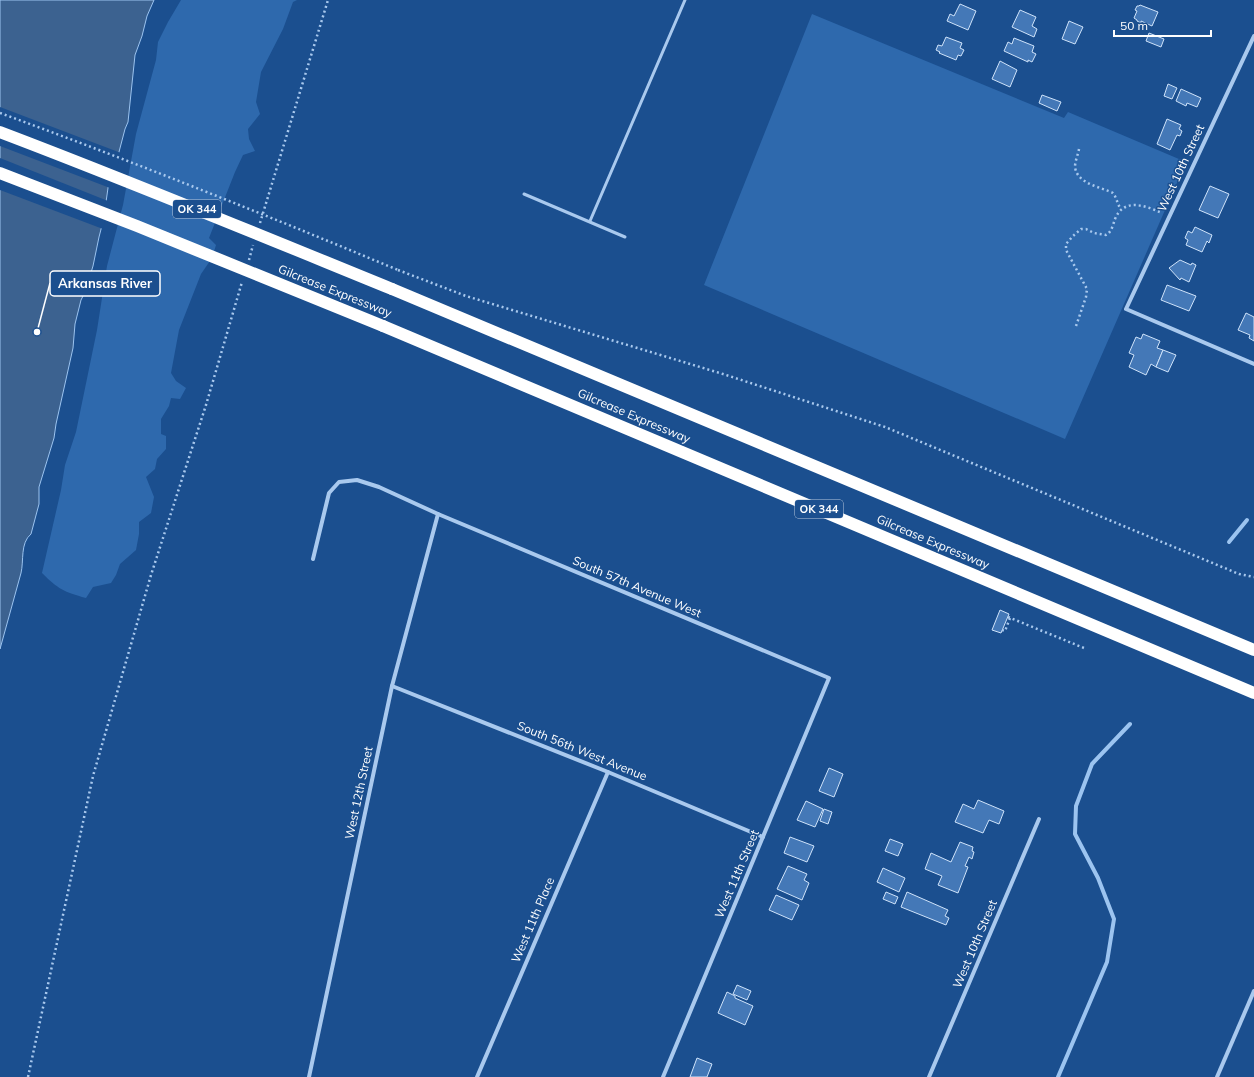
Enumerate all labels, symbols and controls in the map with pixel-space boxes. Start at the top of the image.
scale bar [1114,12,1211,38]
text: 50 m [1120,18,1148,33]
street label: West 10th Street [1154,122,1207,214]
road number: OK 344 [173,200,221,218]
street label: Gilcrease Expressway [276,261,395,320]
callout: Arkansas River [50,271,160,296]
text: Arkansas River [58,275,153,291]
street label: Gilcrease Expressway [576,385,693,446]
road number: OK 344 [795,500,843,518]
street label: Gilcrease Expressway [875,511,992,572]
street label: South 57th Avenue West [570,553,704,621]
street label: South 56th West Avenue [515,718,649,783]
street label: West 12th Street [341,745,376,841]
street label: West 11th Street [711,827,762,920]
street label: West 11th Place [508,875,557,965]
street label: West 10th Street [949,897,1000,990]

